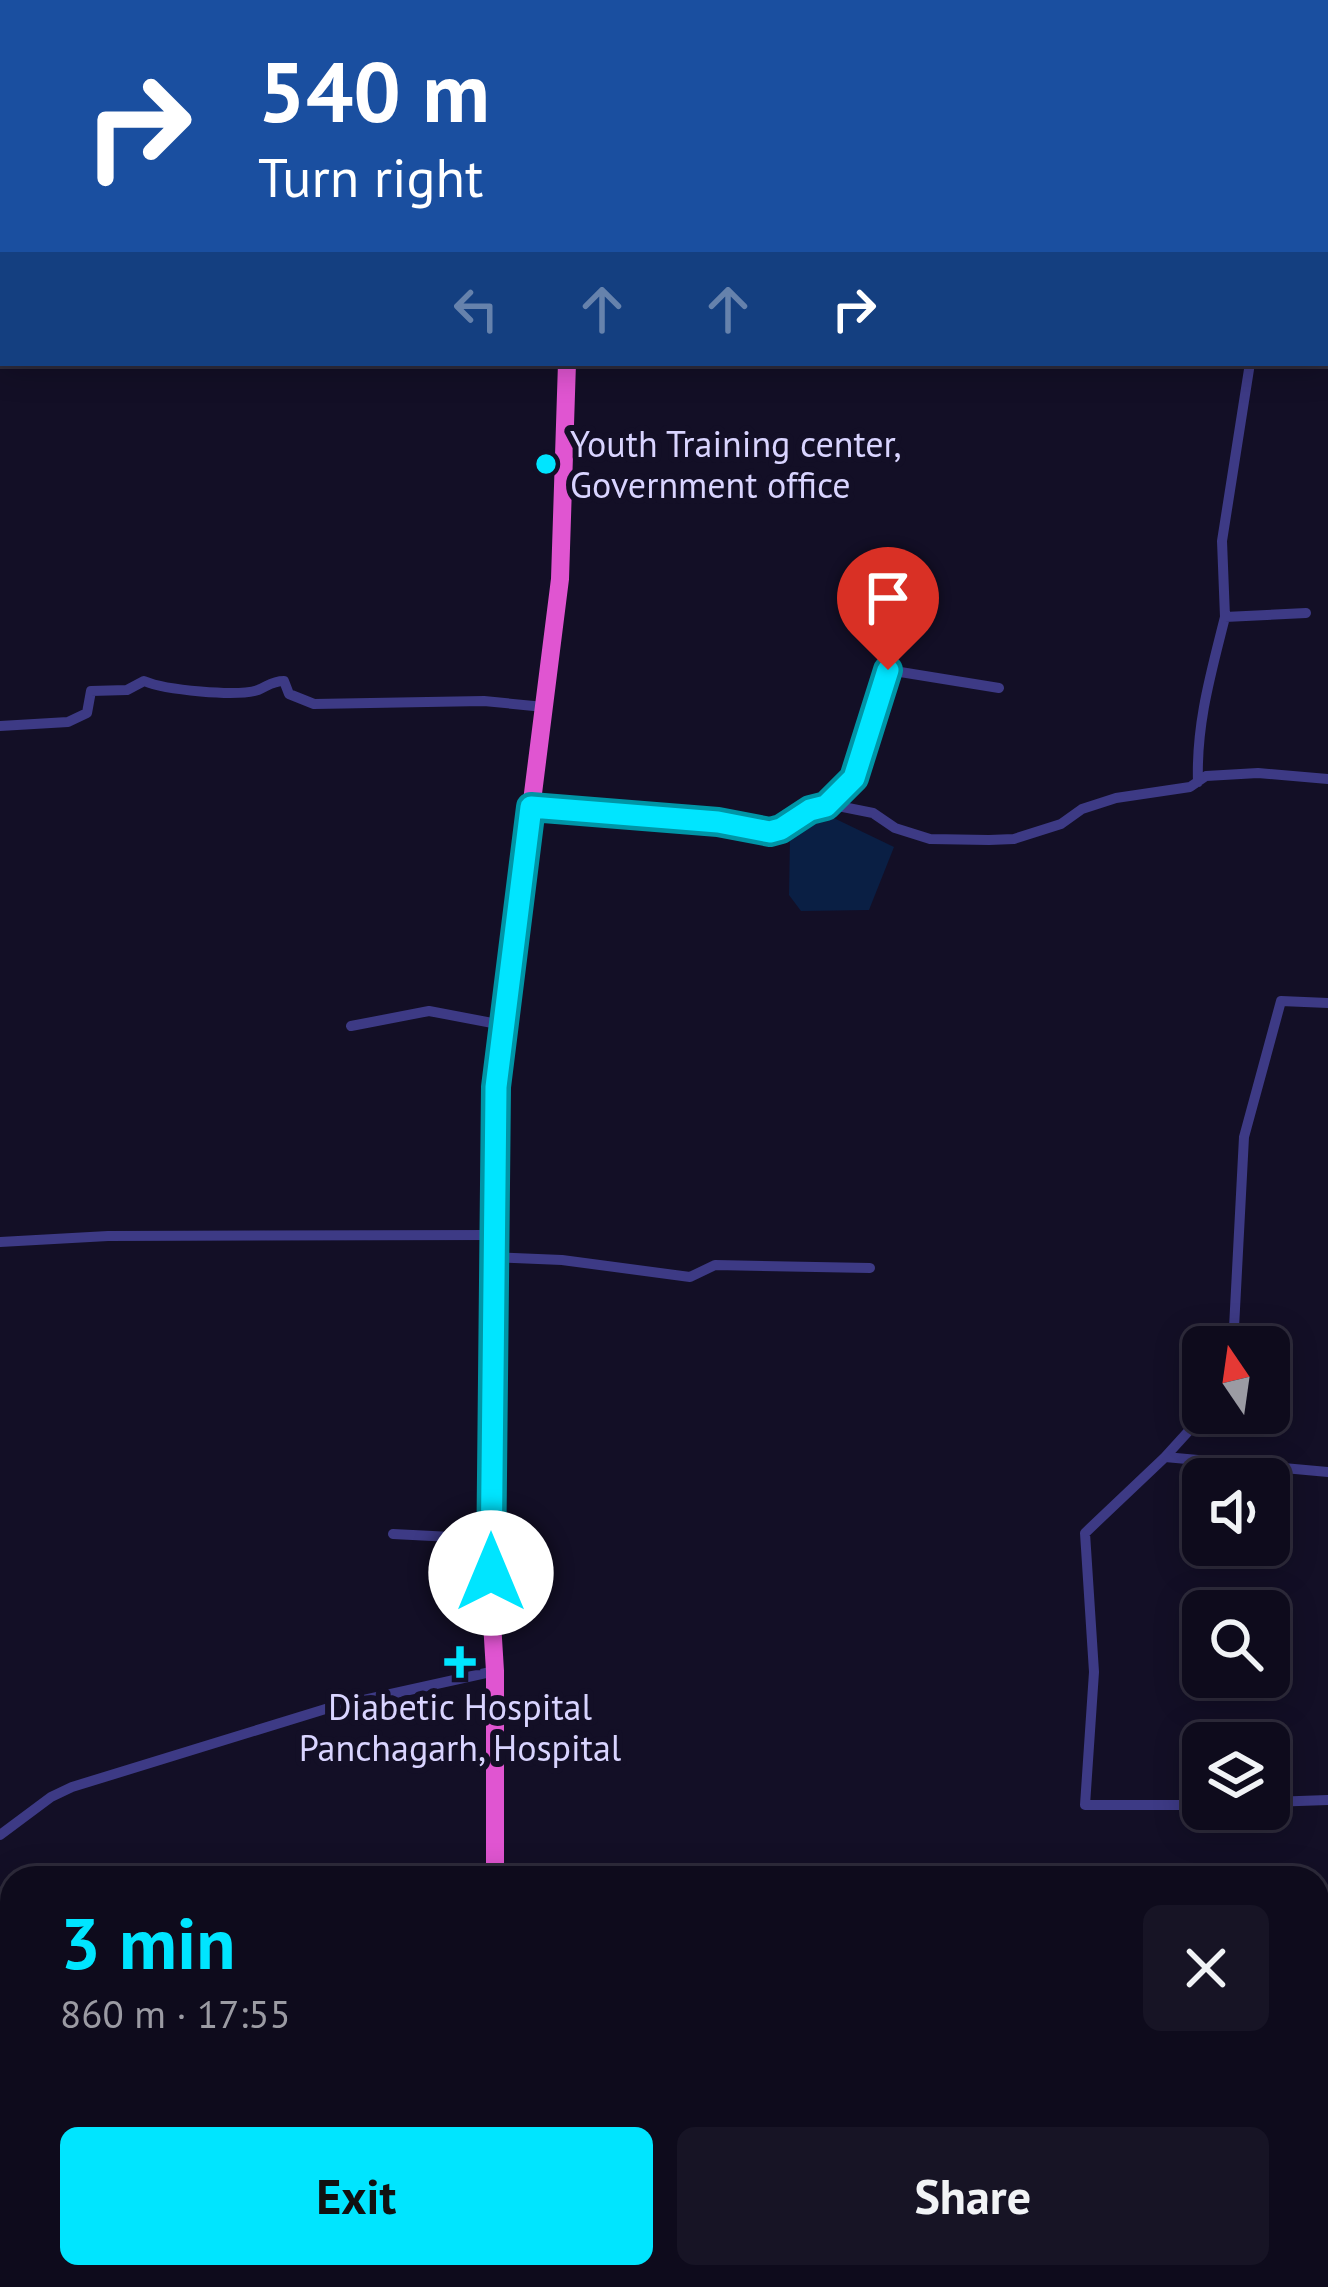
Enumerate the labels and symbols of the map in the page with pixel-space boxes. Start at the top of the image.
place label: Youth Training center, Government office [570,420,902,508]
marker: Youth Training center, Government office [533,451,559,477]
pin [837,547,939,670]
north arrow [1182,1326,1290,1434]
position arrow [428,1510,554,1636]
marker: Diabetic Hospital Panchagarh, Hospital [444,1646,476,1678]
place label: Diabetic Hospital Panchagarh, Hospital [299,1683,622,1771]

